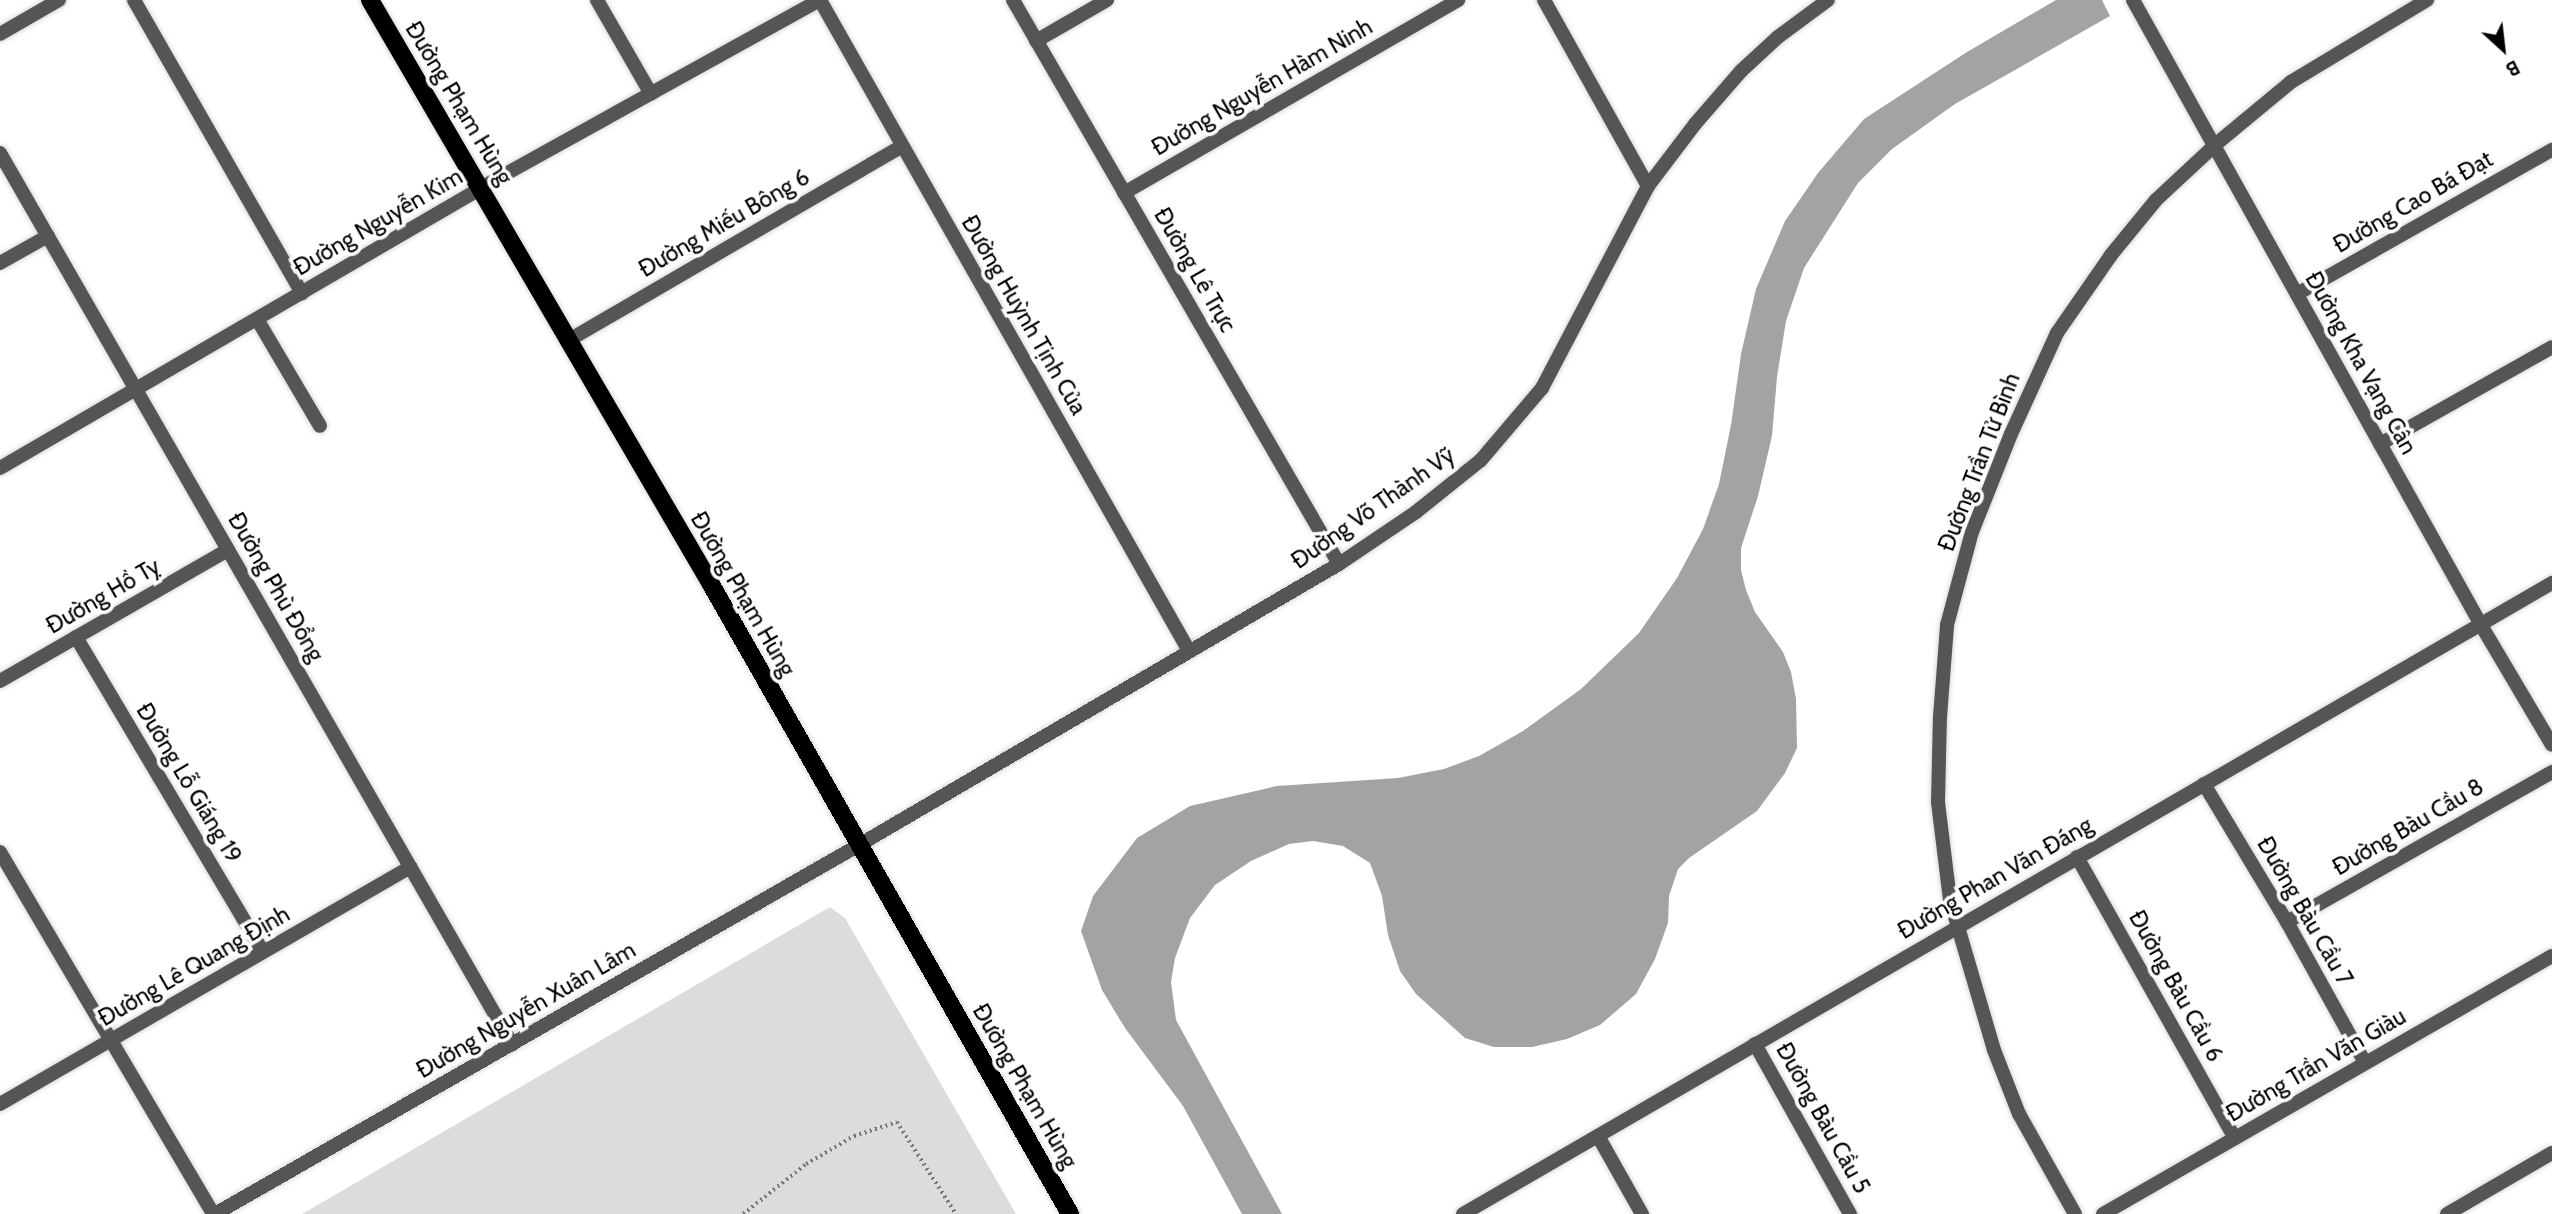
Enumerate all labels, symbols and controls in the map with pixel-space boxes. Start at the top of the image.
street label: Đường Nguyễn Hàm Ninh [1147,13,1377,161]
north arrow [2468,14,2538,84]
street label: Đường Phạm Hùng [399,17,519,189]
text: B [2502,55,2523,81]
street label: Đường Cao Bá Đạt [2328,145,2498,259]
street label: Đường Nguyễn Kim [289,163,467,281]
street label: Đường Miếu Bông 6 [634,163,814,283]
street label: Đường Lê Trực [1148,203,1242,337]
street label: Đường Huỳnh Tịnh Của [956,210,1092,420]
street label: Đường Kha Vạng Cân [2299,267,2423,459]
street label: Đường Trần Tử Bình [1932,369,2026,555]
street label: Đường Võ Thành Vỹ [1286,441,1460,575]
street label: Đường Phạm Hùng [685,507,801,681]
street label: Đường Phù Đổng [222,508,330,666]
street label: Đường Hồ Tỵ [41,552,165,640]
street label: Đường Lỗ Giáng 19 [130,698,248,868]
street label: Đường Bàu Cầu 8 [2328,773,2488,881]
street label: Đường Phan Văn Đáng [1893,811,2097,945]
street label: Đường Bàu Cầu 7 [2251,832,2359,990]
street label: Đường Lê Quang Định [93,900,295,1032]
street label: Đường Bàu Cầu 6 [2123,906,2229,1066]
street label: Đường Nguyễn Xuân Lâm [412,936,640,1084]
street label: Đường Phạm Hùng [967,999,1083,1173]
street label: Đường Trần Văn Giàu [2221,1002,2411,1128]
street label: Đường Bàu Cầu 5 [1770,1038,1876,1198]

